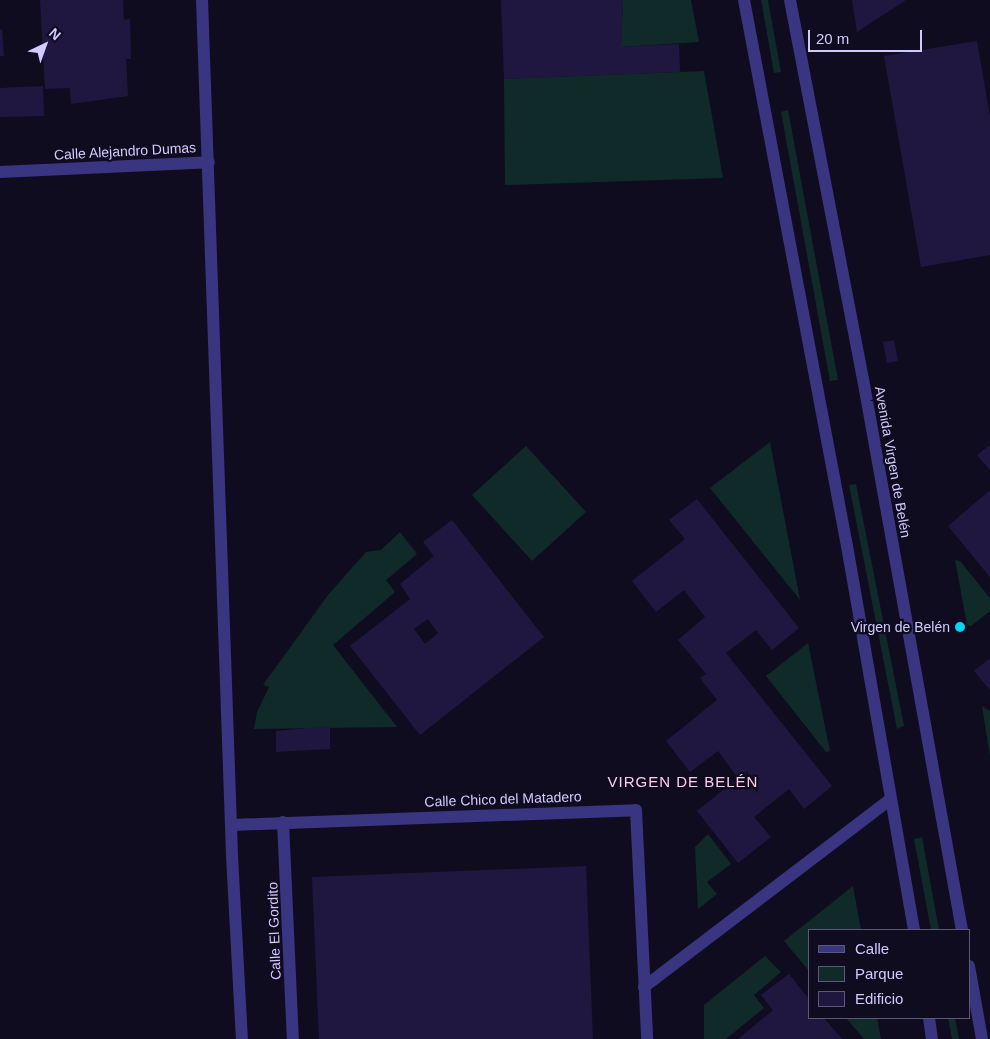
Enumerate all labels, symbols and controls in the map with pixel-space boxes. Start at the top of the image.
north arrow [20,20,70,70]
scale bar [810,20,924,52]
text: N [46,25,64,43]
text: 20 m [816,30,849,47]
street label: Calle Alejandro Dumas [53,139,197,163]
street label: Avenida Virgen de Belén [871,385,915,539]
place label: Virgen de Belén [851,619,950,635]
marker: Virgen de Belén [954,621,966,633]
district label: VIRGEN DE BELÉN [606,773,760,791]
street label: Calle Chico del Matadero [424,788,582,810]
street label: Calle El Gordito [264,882,284,980]
legend [808,929,970,1019]
text: Calle [855,940,889,957]
text: Parque [855,965,903,982]
text: Edificio [855,990,903,1007]

